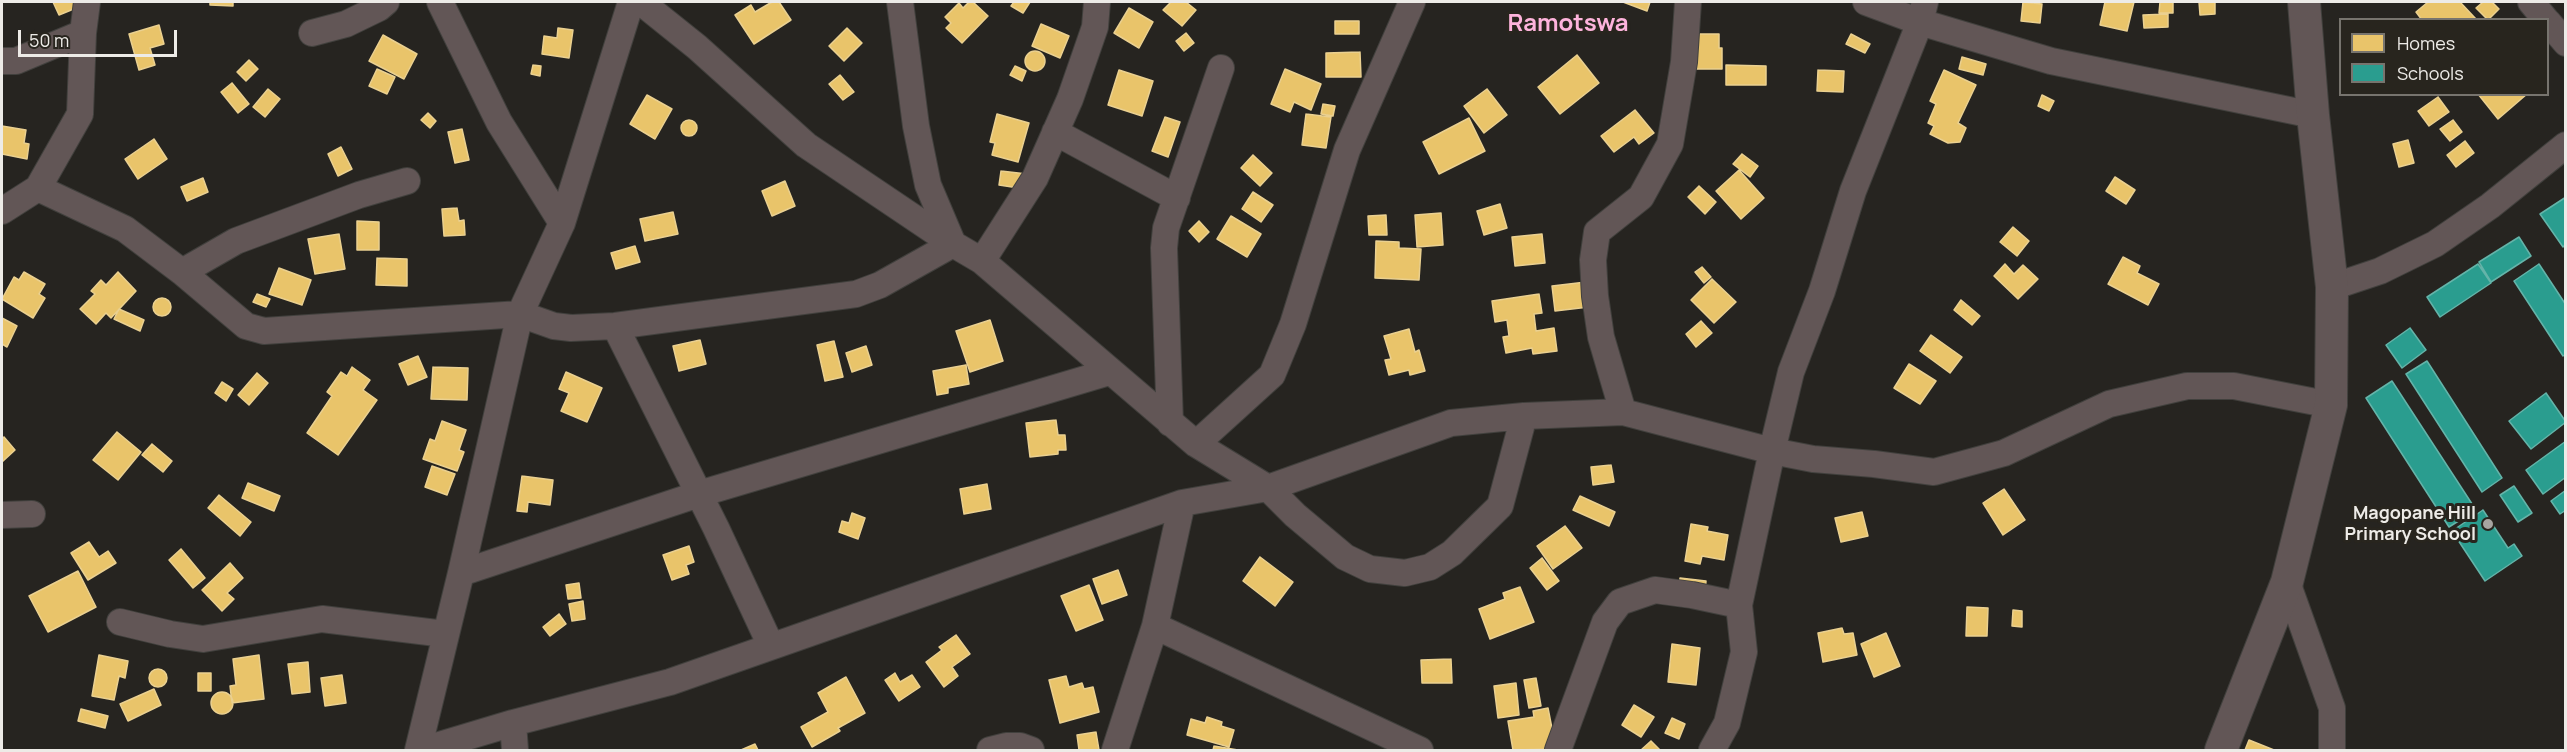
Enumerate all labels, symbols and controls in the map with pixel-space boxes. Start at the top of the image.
district label: Ramotswa [1507,10,1629,38]
scale bar [21,18,180,56]
legend [2339,18,2549,96]
text: 50 m [29,28,69,52]
text: Homes [2397,31,2455,55]
text: Schools [2397,61,2464,85]
place label: Magopane Hill Primary School [2344,503,2476,546]
marker: Magopane Hill Primary School [2481,517,2495,531]

